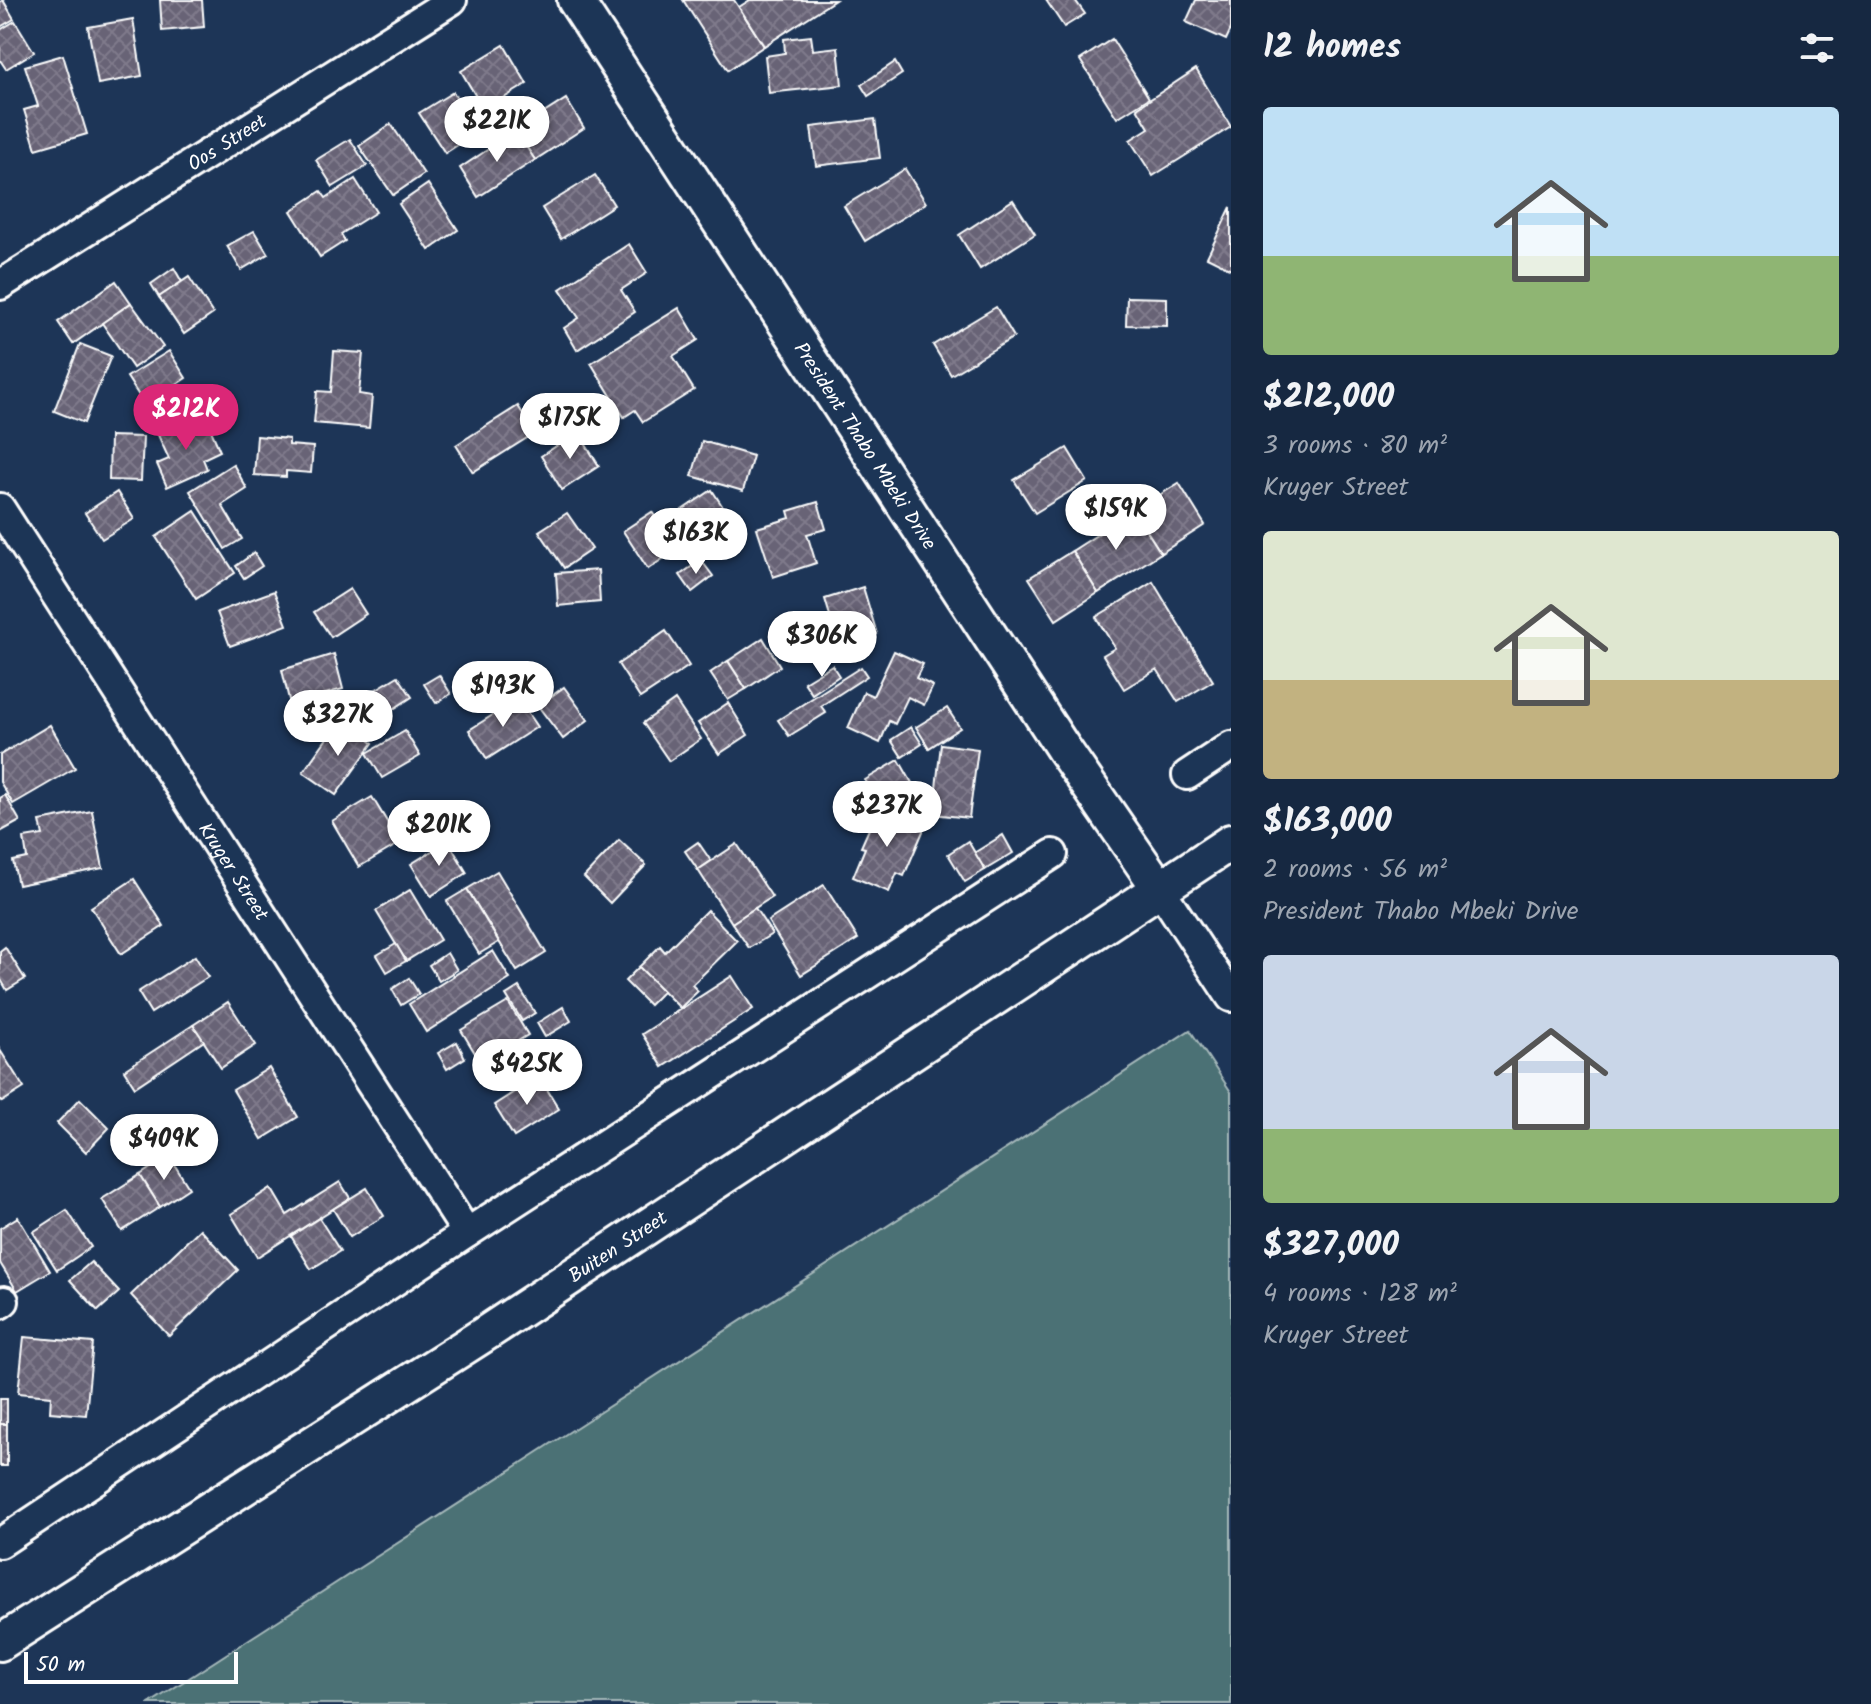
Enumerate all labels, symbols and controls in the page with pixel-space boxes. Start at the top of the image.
text: 12 homes [1263,21,1401,75]
icon: filters [1795,26,1839,70]
pin: $221K [441,96,553,164]
text: $221K [462,101,532,143]
street label: Oos Street [182,106,274,181]
icon: home [1479,159,1623,303]
street label: President Thabo Mbeki Drive [784,336,944,557]
text: $212,000 [1263,371,1394,425]
pin: $212K [130,384,242,452]
text: $212K [151,389,221,431]
pin: $175K [514,393,626,461]
text: $175K [538,398,602,440]
text: 3 rooms · 80 m² [1263,425,1447,467]
text: Kruger Street [1263,467,1409,509]
pin: $159K [1060,484,1172,552]
text: $159K [1083,489,1149,531]
pin: $163K [640,508,752,576]
text: $163K [662,513,730,555]
icon: home [1479,583,1623,727]
pin: $306K [766,611,878,679]
text: $306K [786,616,858,658]
pin: $193K [447,661,559,729]
text: $193K [470,666,536,708]
pin: $327K [282,690,394,758]
text: $327K [302,695,374,737]
pin: $237K [831,781,943,849]
text: $237K [851,786,923,828]
text: $163,000 [1263,795,1392,849]
pin: $201K [383,800,495,868]
text: $201K [405,805,473,847]
street label: Kruger Street [188,817,276,928]
text: 2 rooms · 56 m² [1263,849,1447,891]
text: President Thabo Mbeki Drive [1263,891,1579,933]
icon: home [1479,1007,1623,1151]
pin: $425K [471,1039,583,1107]
text: $425K [490,1044,564,1086]
pin: $409K [108,1114,220,1182]
text: $409K [128,1119,200,1161]
street label: Buiten Street [563,1203,675,1293]
text: $327,000 [1263,1219,1399,1273]
text: 4 rooms · 128 m² [1263,1273,1457,1315]
text: Kruger Street [1263,1315,1409,1357]
scale bar [24,1648,238,1684]
text: 50 m [36,1648,85,1683]

